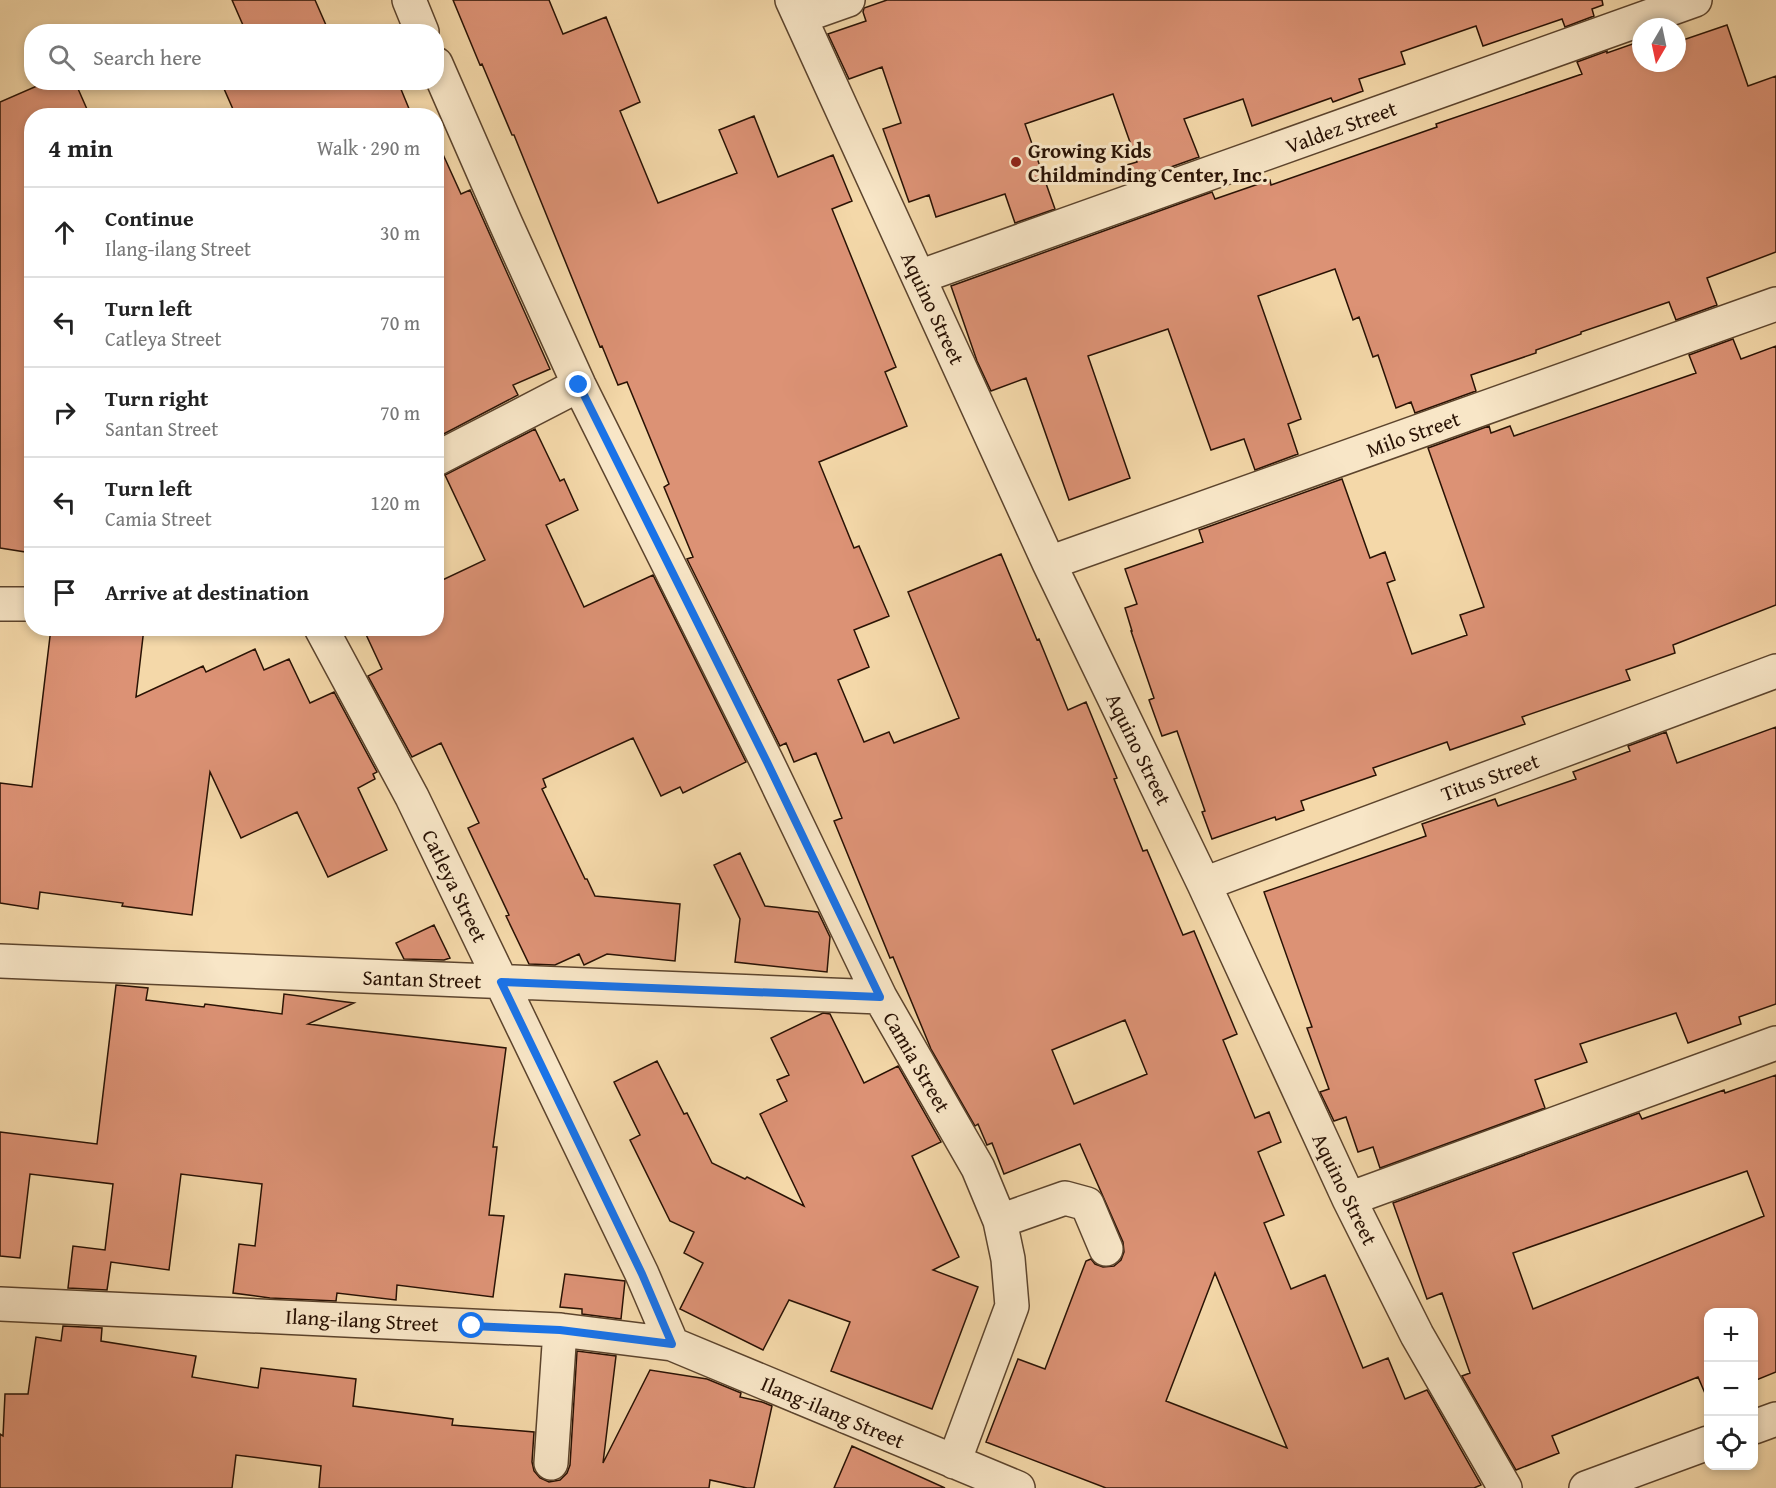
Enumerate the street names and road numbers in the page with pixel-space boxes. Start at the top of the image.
street label: Valdez Street [1281,92,1402,161]
street label: Aquino Street [893,246,973,370]
street label: Milo Street [1362,403,1465,465]
street label: Aquino Street [1098,688,1180,811]
street label: Titus Street [1437,745,1544,809]
street label: Catleya Street [414,824,496,948]
street label: Santan Street [362,961,483,997]
street label: Camia Street [876,1006,959,1119]
street label: Aquino Street [1304,1128,1386,1251]
street label: Ilang-ilang Street [285,1301,440,1340]
street label: Ilang-ilang Street [756,1368,910,1456]

